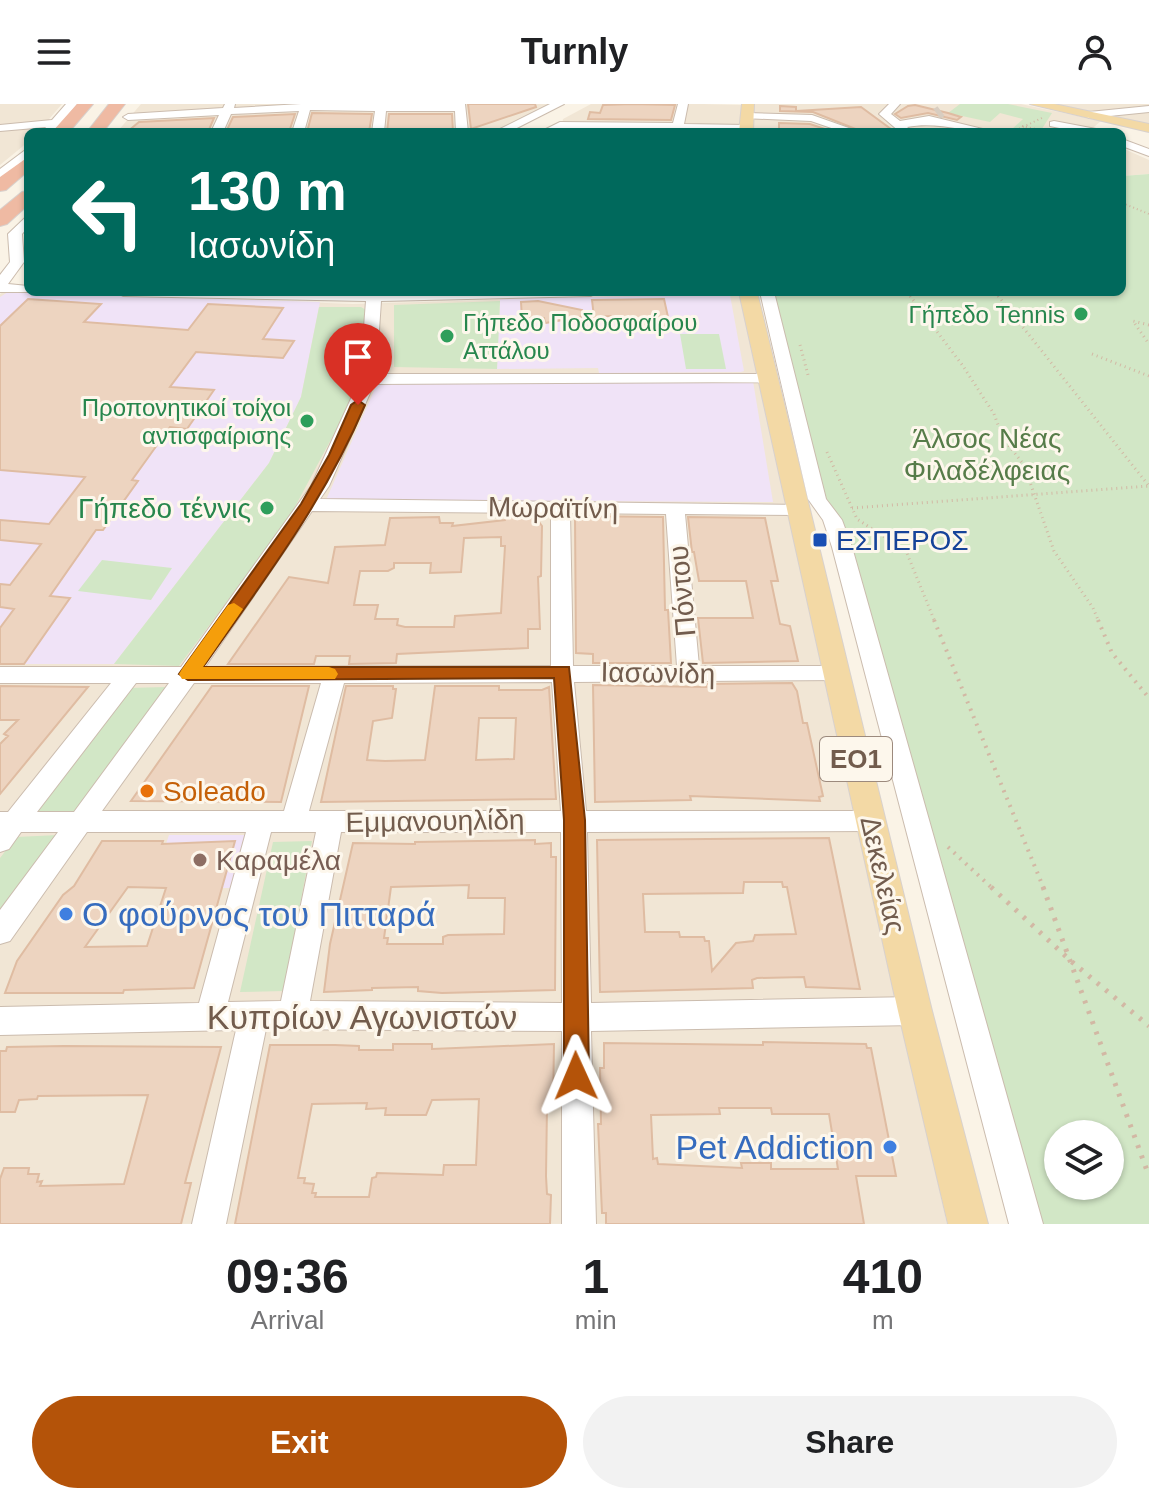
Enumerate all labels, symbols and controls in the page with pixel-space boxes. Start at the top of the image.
icon: menu [32,30,76,74]
icon: person [1073,30,1117,74]
text: Turnly [521,31,628,72]
text: 130 m [188,159,347,222]
icon: left [56,160,160,264]
text: Ιασωνίδη [188,225,335,266]
place label: Γήπεδο Tennis [908,301,1065,328]
marker: Γήπεδο Tennis [1072,305,1090,323]
place label: Γήπεδο Ποδοσφαίρου Αττάλου [463,309,697,364]
pin [324,323,392,405]
marker: Γήπεδο Ποδοσφαίρου Αττάλου [438,327,456,345]
icon: arrive [336,335,380,379]
place label: Προπονητικοί τοίχοι αντισφαίρισης [82,394,291,449]
marker: Προπονητικοί τοίχοι αντισφαίρισης [298,412,316,430]
park label: Άλσος Νέας Φιλαδέλφειας [904,423,1070,486]
street label: Μωραϊτίνη [488,491,618,525]
place label: Γήπεδο τέννις [78,493,251,524]
marker: Γήπεδο τέννις [258,499,276,517]
place label: ΕΣΠΕΡΟΣ [836,525,969,556]
marker: ΕΣΠΕΡΟΣ [811,531,829,549]
street label: Πόντου [663,544,701,638]
street label: Ιασωνίδη [600,657,716,689]
road number: ΕΟ1 [820,737,892,781]
place label: Soleado [163,776,266,807]
marker: Soleado [138,782,156,800]
street label: Εμμανουηλίδη [345,804,525,838]
street label: Δεκελείας [854,813,912,937]
place label: Καραμέλα [216,845,341,876]
marker: Καραμέλα [191,851,209,869]
place label: Ο φούρνος του Πιτταρά [82,895,436,933]
marker: Ο φούρνος του Πιτταρά [57,905,75,923]
street label: Κυπρίων Αγωνιστών [207,998,517,1036]
position arrow [534,1034,618,1118]
map controls [1044,1120,1124,1200]
button: layers [1044,1120,1124,1200]
place label: Pet Addiction [676,1128,874,1166]
marker: Pet Addiction [881,1138,899,1156]
text: 09:36 [226,1250,349,1303]
text: 1 [582,1250,609,1303]
text: 410 [843,1250,923,1303]
text: Arrival [251,1305,324,1335]
text: min [575,1305,617,1335]
text: m [872,1305,894,1335]
button: Exit [32,1396,567,1488]
button: Share [583,1396,1117,1488]

